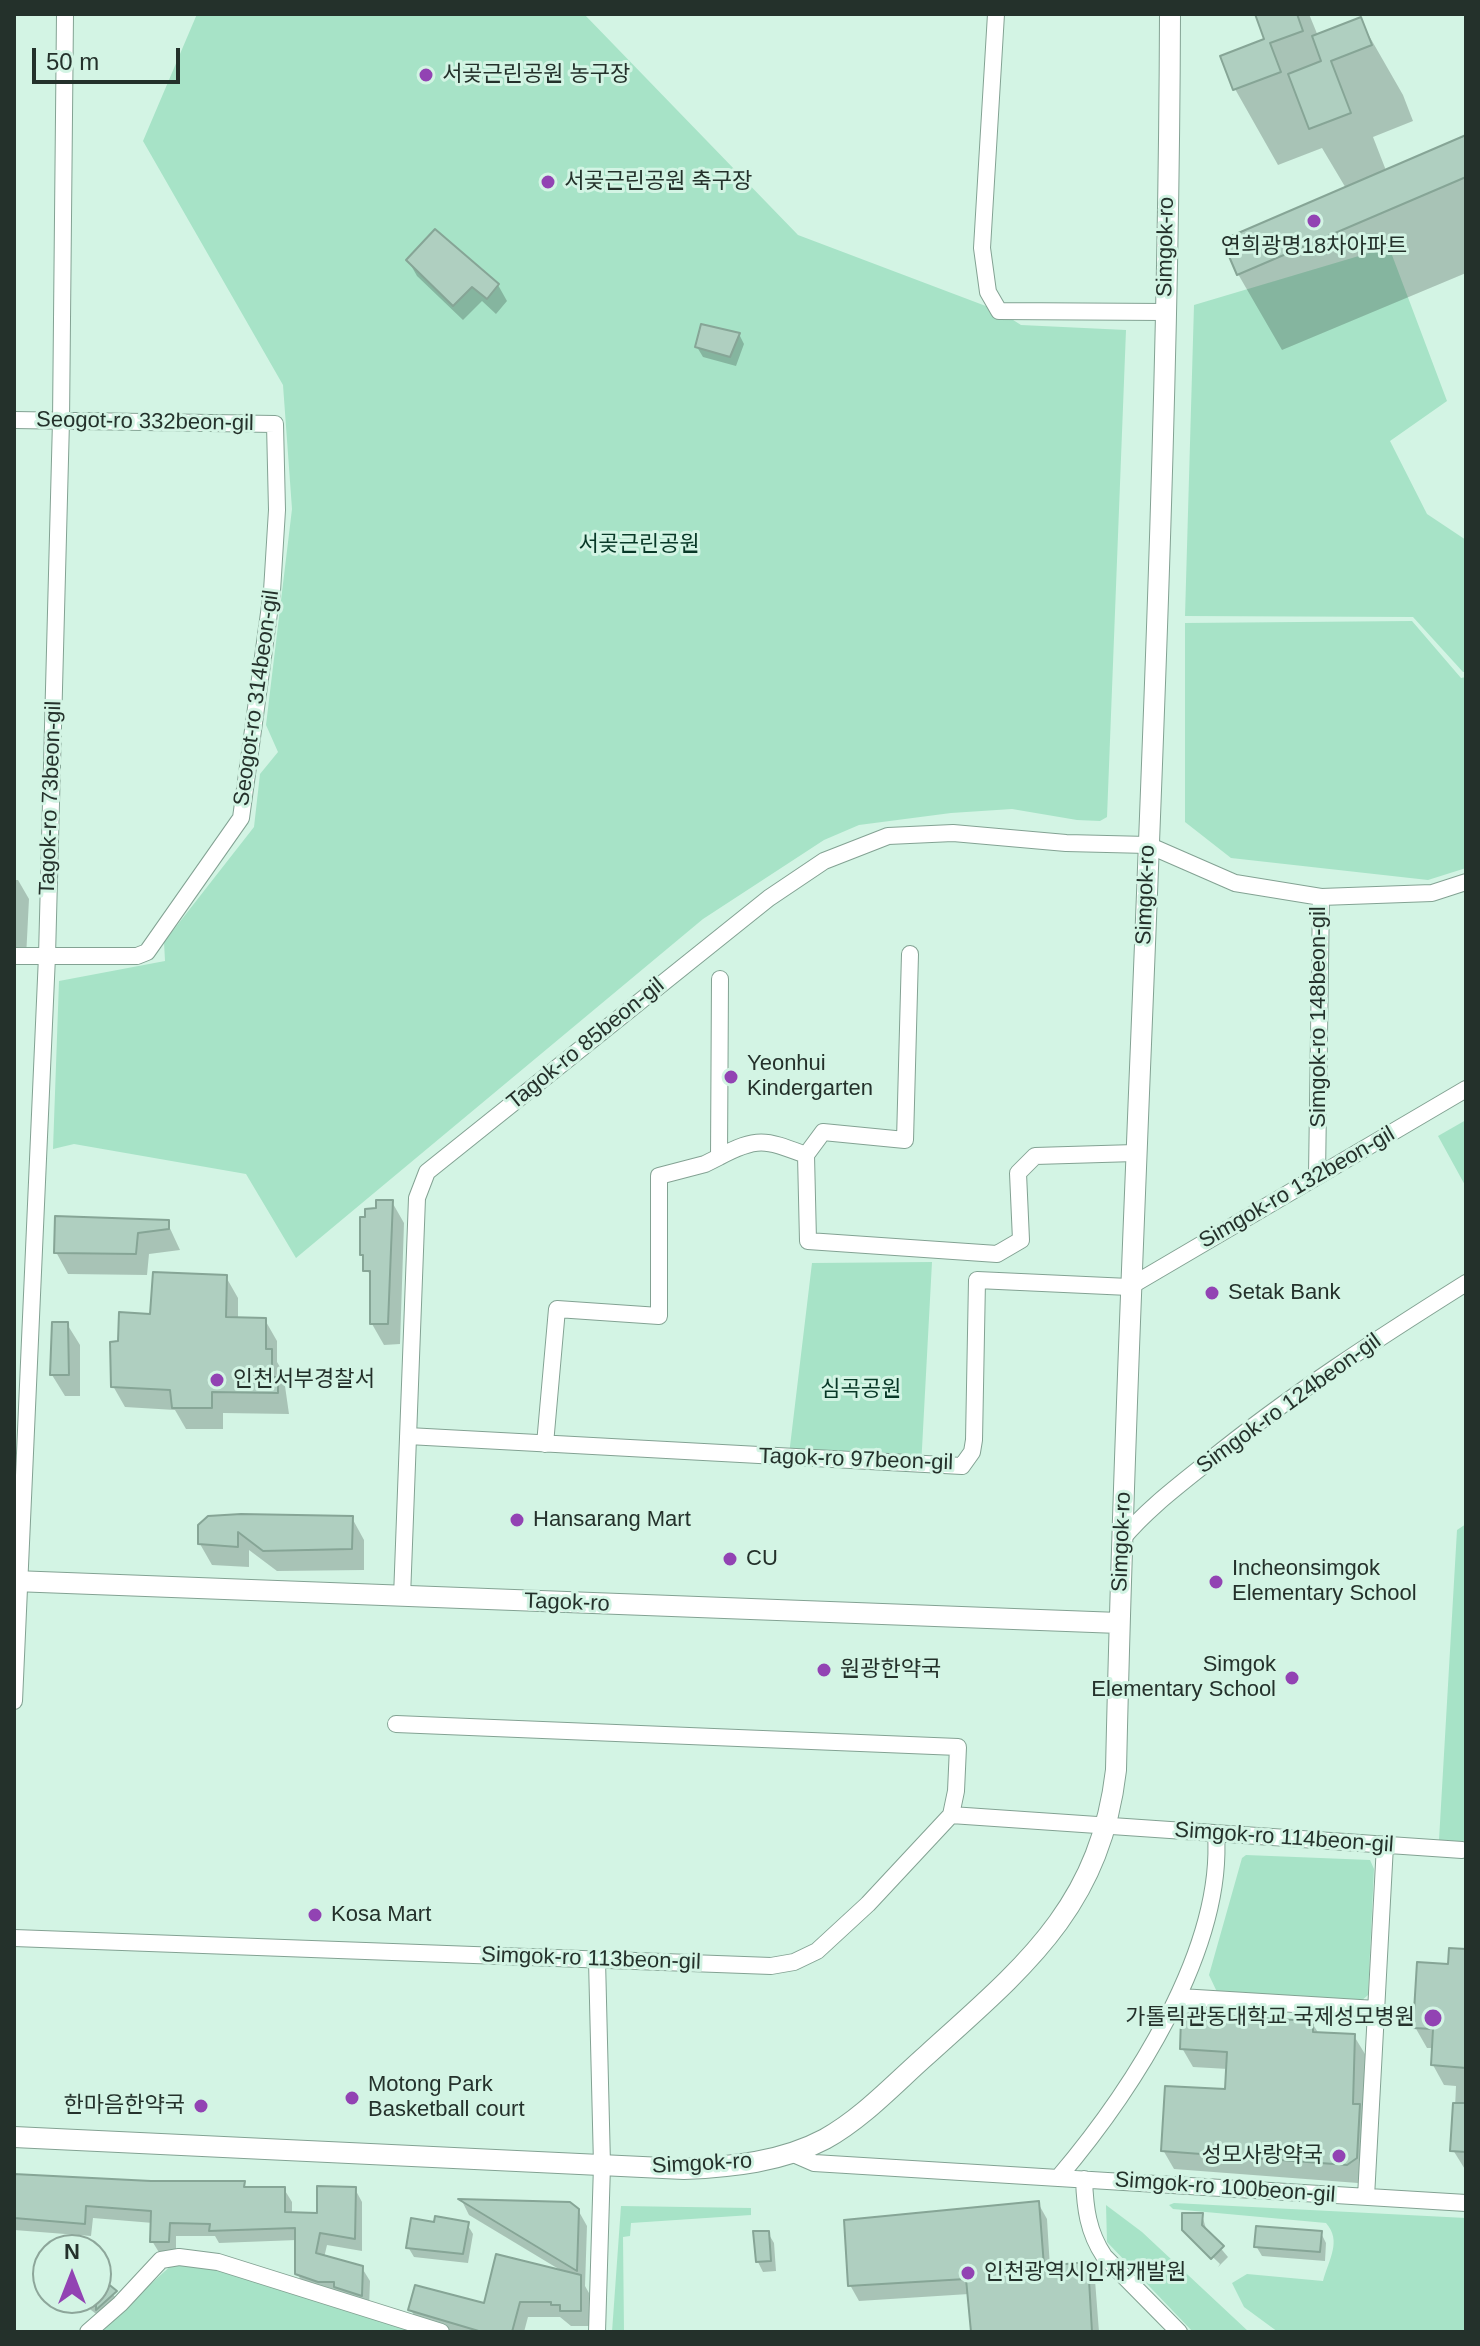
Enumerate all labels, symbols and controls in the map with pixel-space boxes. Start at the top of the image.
scale bar [36,32,184,82]
text: 50 m [46,48,99,75]
place label: 서곶근린공원 농구장 [442,62,630,88]
marker: 서곶근린공원 농구장 [417,66,435,84]
place label: 서곶근린공원 축구장 [564,169,752,195]
marker: 서곶근린공원 축구장 [539,173,557,191]
street label: Simgok-ro [1152,197,1180,297]
marker: 연희광명18차아파트 [1305,212,1323,230]
place label: 연희광명18차아파트 [1221,234,1407,260]
street label: Seogot-ro 332beon-gil [36,407,254,437]
park label: 서곶근린공원 [578,532,700,558]
street label: Seogot-ro 314beon-gil [229,588,285,808]
street label: Tagok-ro 73beon-gil [34,700,68,896]
street label: Simgok-ro [1131,844,1161,946]
street label: Simgok-ro 148beon-gil [1306,906,1332,1128]
street label: Tagok-ro 85beon-gil [502,973,670,1115]
place label: Yeonhui Kindergarten [747,1051,873,1102]
marker: Yeonhui Kindergarten [722,1068,740,1086]
street label: Simgok-ro 132beon-gil [1195,1121,1399,1255]
place label: Setak Bank [1228,1280,1341,1306]
marker: Setak Bank [1203,1284,1221,1302]
street label: Simgok-ro 124beon-gil [1192,1328,1386,1480]
place label: 인천서부경찰서 [233,1367,375,1393]
marker: 인천서부경찰서 [208,1371,226,1389]
park label: 심곡공원 [821,1377,901,1403]
street label: Tagok-ro 97beon-gil [758,1443,954,1477]
street label: Simgok-ro [1107,1491,1137,1593]
place label: Hansarang Mart [533,1507,691,1533]
marker: Hansarang Mart [508,1511,526,1529]
place label: CU [746,1546,778,1572]
marker: CU [721,1550,739,1568]
place label: Incheonsimgok Elementary School [1232,1556,1417,1608]
marker: Incheonsimgok Elementary School [1207,1573,1225,1591]
street label: Tagok-ro [524,1588,610,1618]
place label: Simgok Elementary School [1091,1652,1276,1704]
place label: 원광한약국 [840,1657,941,1683]
marker: 원광한약국 [815,1661,833,1679]
marker: Simgok Elementary School [1283,1669,1301,1687]
street label: Simgok-ro 114beon-gil [1173,1817,1395,1859]
place label: Kosa Mart [331,1902,431,1928]
marker: Kosa Mart [306,1906,324,1924]
street label: Simgok-ro 113beon-gil [481,1942,701,1976]
place label: 가톨릭관동대학교 국제성모병원 [1126,2005,1415,2031]
marker: 가톨릭관동대학교 국제성모병원 [1422,2007,1444,2029]
place label: Motong Park Basketball court [368,2072,525,2124]
marker: Motong Park Basketball court [343,2089,361,2107]
place label: 한마음한약국 [64,2093,185,2119]
marker: 한마음한약국 [192,2097,210,2115]
place label: 성모사랑약국 [1202,2143,1323,2169]
marker: 성모사랑약국 [1330,2147,1348,2165]
street label: Simgok-ro [651,2148,753,2180]
street label: Simgok-ro 100beon-gil [1114,2167,1336,2209]
north arrow [32,2234,112,2314]
text: N [64,2239,80,2264]
place label: 인천광역시인재개발원 [984,2260,1186,2286]
marker: 인천광역시인재개발원 [959,2264,977,2282]

